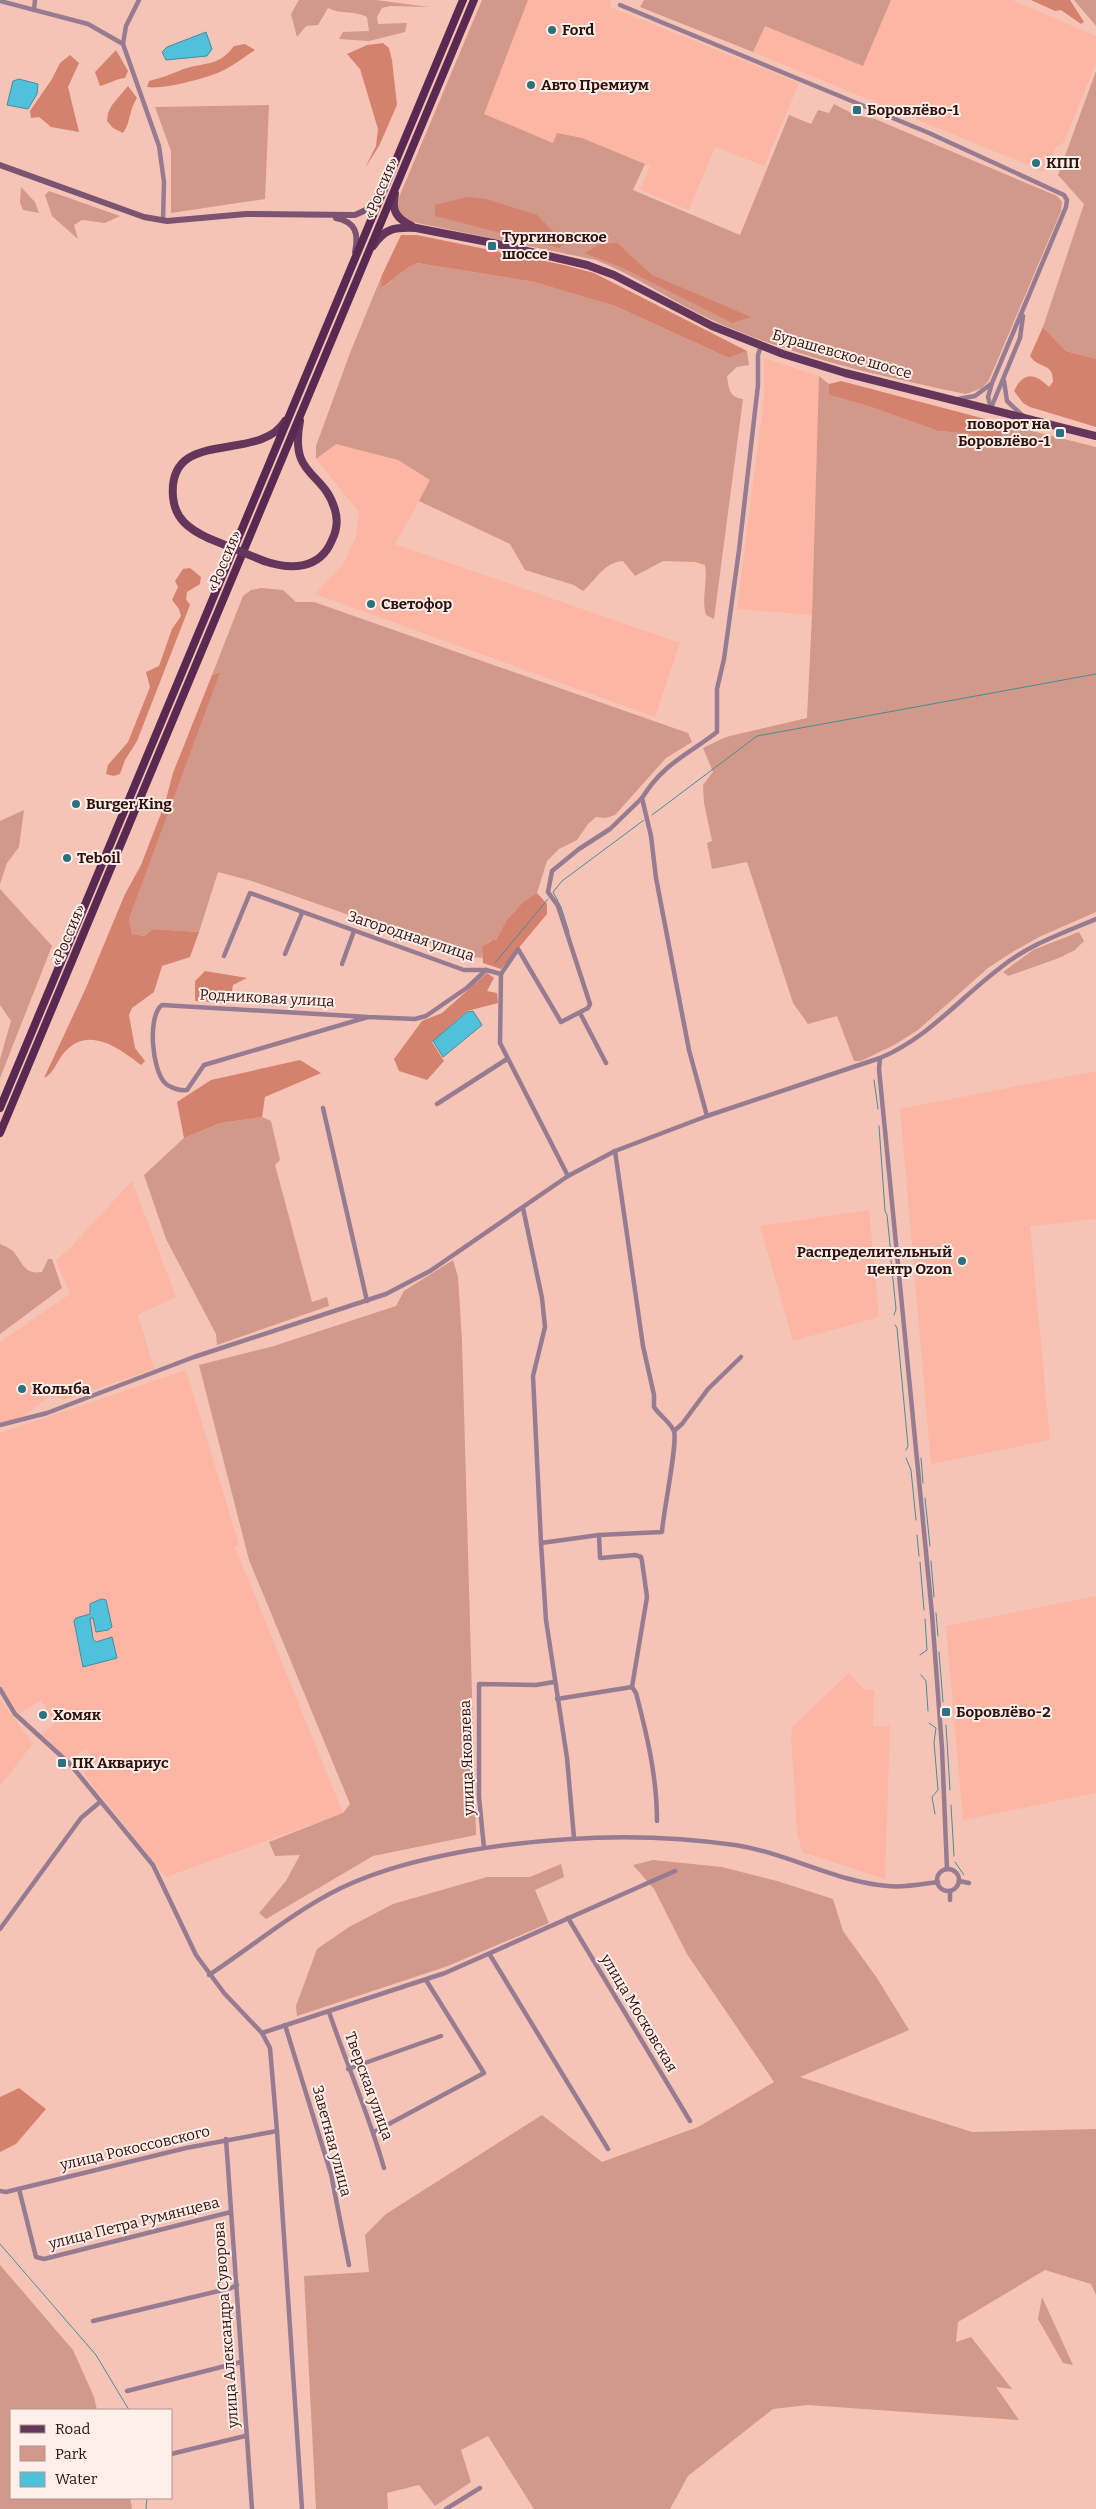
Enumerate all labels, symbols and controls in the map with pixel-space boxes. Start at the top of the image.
place label: Ford [562,21,594,39]
marker: Ford [546,24,558,36]
place label: Авто Премиум [541,76,649,94]
marker: Авто Премиум [525,79,537,91]
place label: Боровлёво-1 [867,101,960,119]
marker: Боровлёво-1 [851,104,863,116]
street label: «Россия» [360,154,402,222]
place label: КПП [1046,154,1080,172]
marker: КПП [1030,157,1042,169]
place label: Тургиновское шоссе [502,228,607,263]
marker: Тургиновское шоссе [486,240,498,252]
street label: Бурашевское шоссе [770,325,914,383]
place label: поворот на Боровлёво-1 [958,415,1051,450]
marker: поворот на Боровлёво-1 [1054,427,1066,439]
street label: «Россия» [203,527,245,595]
place label: Светофор [381,595,452,613]
marker: Светофор [365,598,377,610]
place label: Burger King [86,795,172,813]
marker: Burger King [70,798,82,810]
place label: Teboil [77,849,121,867]
marker: Teboil [61,852,73,864]
street label: «Россия» [47,901,89,969]
street label: Загородная улица [345,907,477,965]
street label: Родниковая улица [199,985,335,1011]
place label: Распределительный центр Ozon [797,1243,952,1278]
marker: Распределительный центр Ozon [956,1255,968,1267]
place label: Колыба [32,1380,91,1398]
marker: Колыба [16,1383,28,1395]
street label: улица Яковлева [456,1700,478,1817]
place label: Боровлёво-2 [956,1703,1051,1721]
place label: Хомяк [53,1706,102,1724]
marker: Боровлёво-2 [940,1706,952,1718]
marker: Хомяк [37,1709,49,1721]
place label: ПК Аквариус [72,1754,169,1772]
marker: ПК Аквариус [56,1757,68,1769]
street label: улица Московская [596,1950,681,2075]
street label: Тверская улица [341,2030,397,2142]
street label: Заветная улица [309,2083,355,2199]
street label: улица Рокоссовского [57,2122,212,2174]
street label: улица Петра Румянцева [46,2193,221,2253]
street label: улица Александра Суворова [210,2221,242,2430]
legend [10,2409,172,2499]
text: Road [55,2420,90,2438]
text: Park [55,2445,87,2463]
text: Water [55,2470,98,2488]

